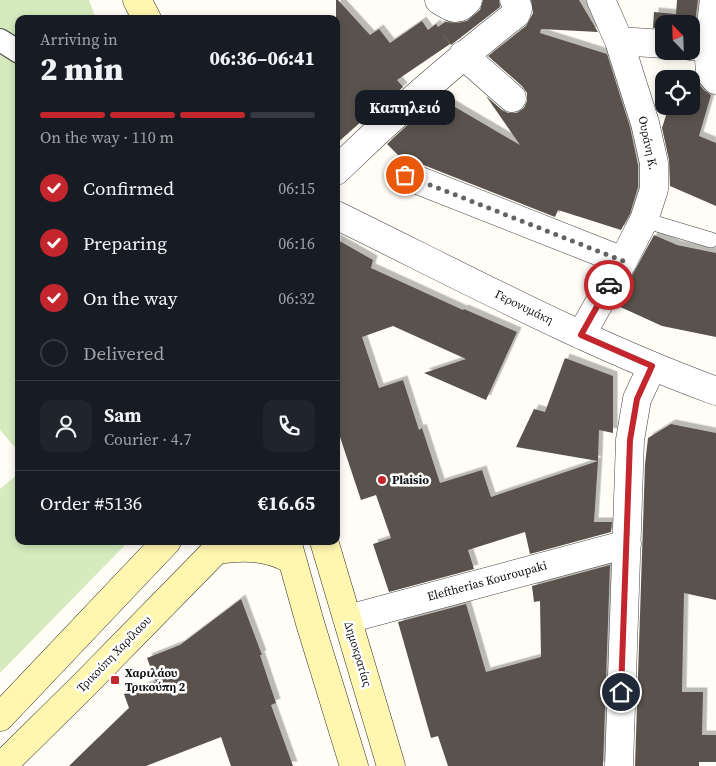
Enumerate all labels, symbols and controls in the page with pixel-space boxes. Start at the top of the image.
north arrow [655,15,700,60]
map controls [655,15,700,115]
text: Arriving in [40,28,118,50]
text: 06:36–06:41 [210,45,315,71]
text: 2 min [40,47,123,91]
button: locate [655,70,700,115]
callout: Καπηλειό [355,90,455,125]
text: Καπηλειό [370,96,440,118]
street label: Ουράνη Κ. [634,115,662,171]
text: On the way · 110 m [40,126,174,148]
pin [384,154,426,196]
icon: bag [391,161,419,189]
icon: check [40,174,68,202]
text: Confirmed [83,175,174,201]
text: 06:15 [278,177,315,199]
icon: check [40,229,68,257]
text: Preparing [83,230,167,256]
text: 06:16 [278,232,315,254]
courier [584,260,634,310]
icon: car [595,271,623,299]
icon: check [40,284,68,312]
text: On the way [83,285,178,311]
street label: Γερονυμάκη [492,286,556,328]
text: 06:32 [278,287,315,309]
text: Delivered [83,340,164,366]
button: person [40,400,92,452]
button: phone [263,400,315,452]
text: Sam [104,402,142,428]
text: Courier · 4.7 [104,428,192,450]
place label: Plaisio [392,472,429,488]
marker: Plaisio [376,474,388,486]
text: Order #5136 [40,490,142,516]
text: €16.65 [258,490,315,516]
street label: Eleftherias Kouroupaki [425,557,549,605]
street label: Τρικούπη Χαρίλαου [73,612,155,696]
street label: Δημοκρατίας [341,619,376,689]
place label: Χαριλάου Τρικούπη 2 [125,665,186,695]
pin [600,671,642,713]
marker: Χαριλάου Τρικούπη 2 [109,674,121,686]
icon: home [607,678,635,706]

